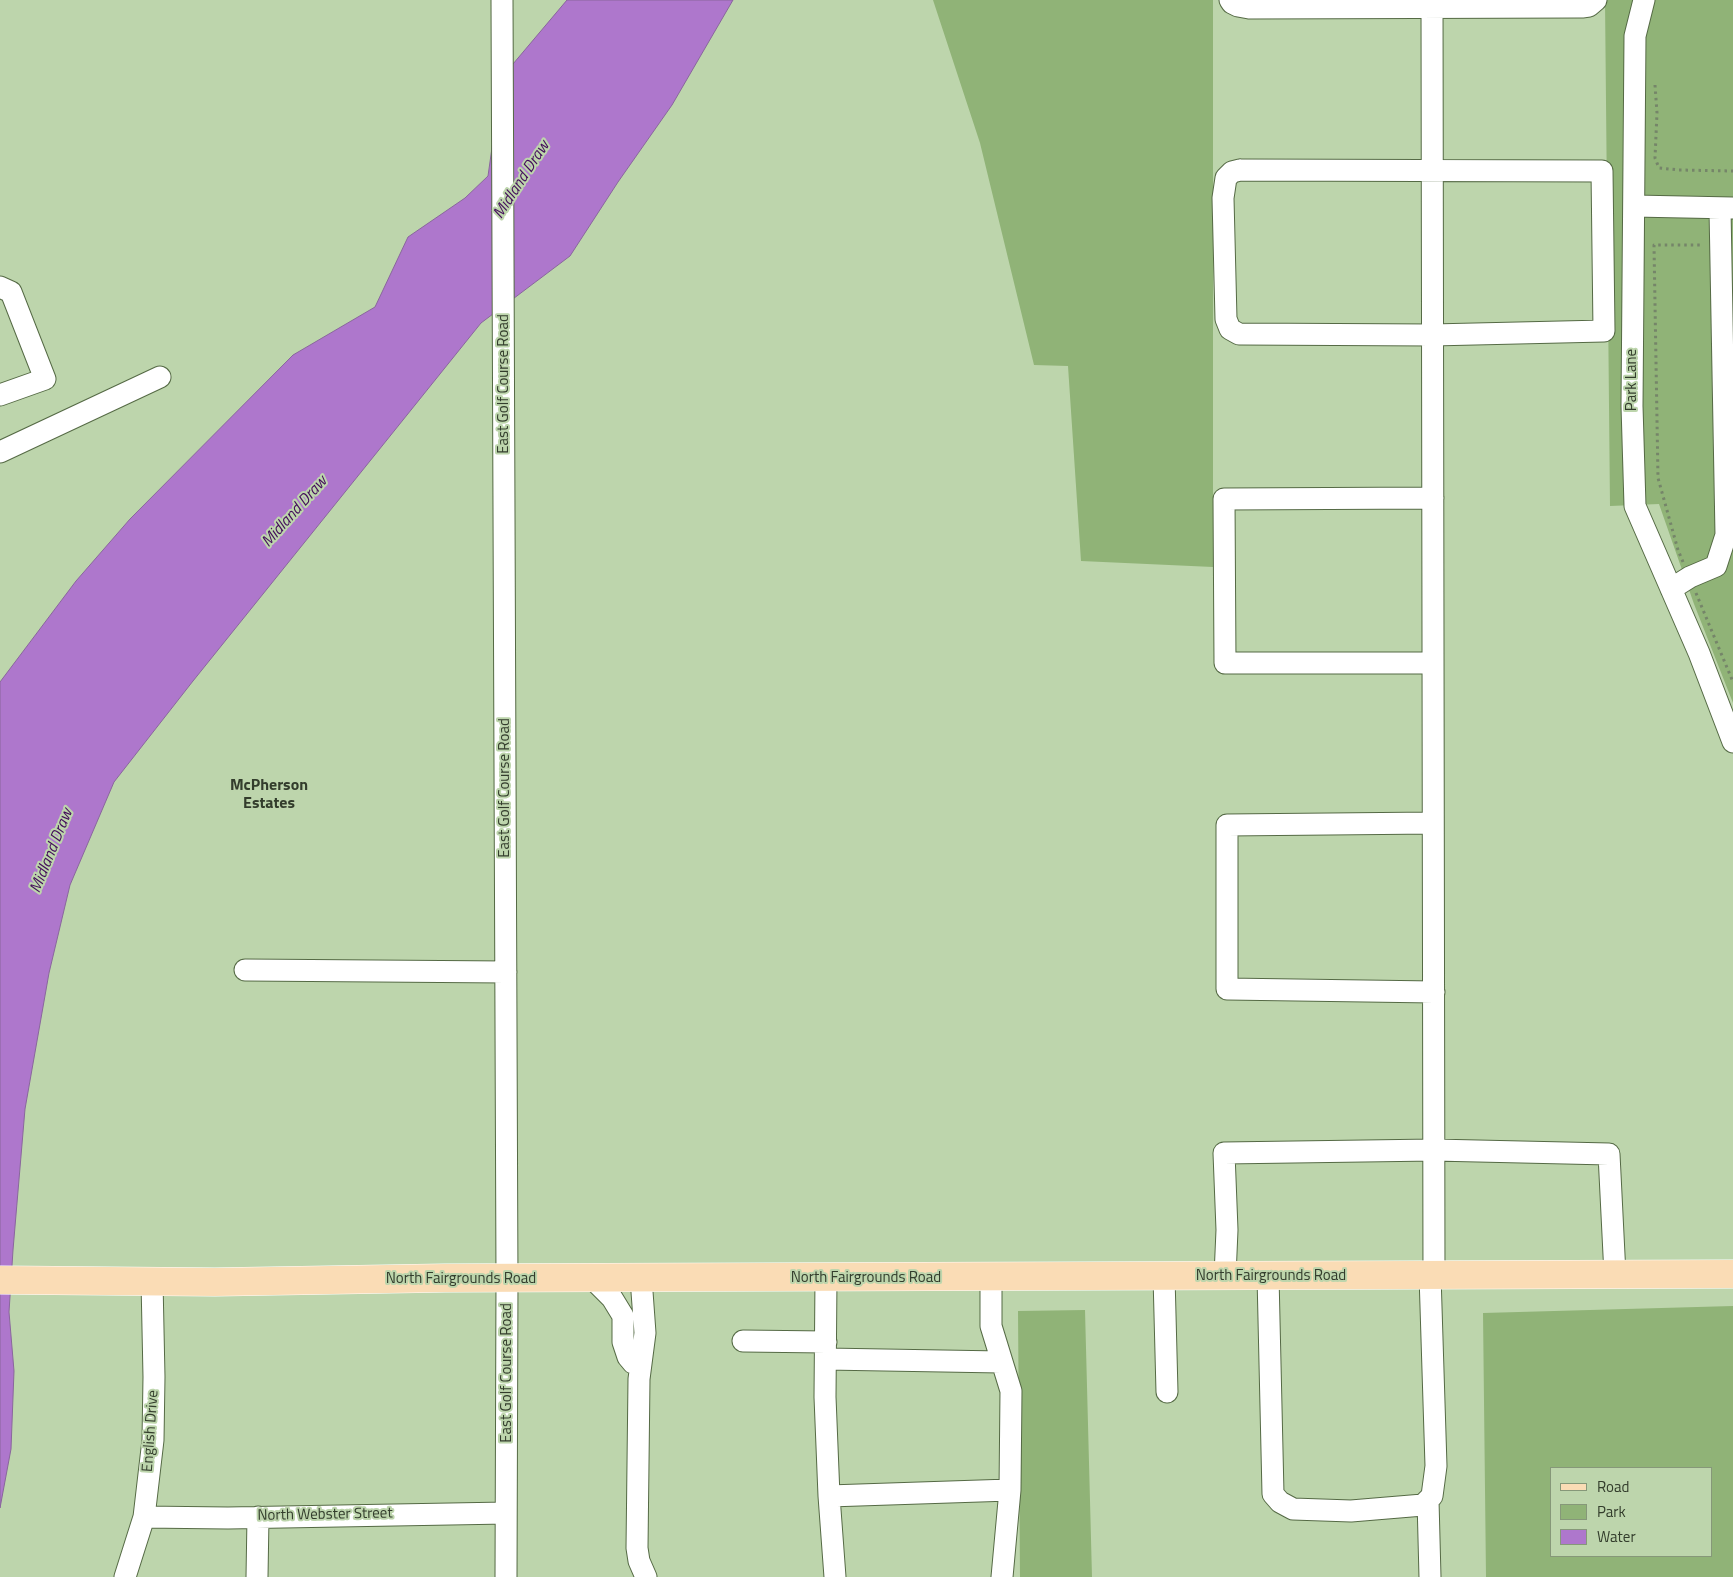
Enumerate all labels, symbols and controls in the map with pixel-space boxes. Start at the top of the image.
water label: Midland Draw [490,137,554,223]
street label: East Golf Course Road [495,314,513,454]
street label: Park Lane [1623,349,1641,411]
water label: Midland Draw [258,473,332,551]
street label: East Golf Course Road [496,718,514,858]
district label: McPherson Estates [230,776,308,814]
water label: Midland Draw [26,806,78,896]
street label: North Fairgrounds Road [1196,1267,1346,1285]
street label: North Fairgrounds Road [791,1269,941,1287]
street label: North Fairgrounds Road [386,1270,536,1288]
street label: East Golf Course Road [498,1303,516,1443]
street label: English Drive [139,1389,163,1473]
legend [1550,1467,1713,1557]
text: Road [1597,1475,1629,1498]
text: Park [1597,1500,1626,1523]
street label: North Webster Street [257,1505,393,1525]
text: Water [1597,1525,1636,1548]

